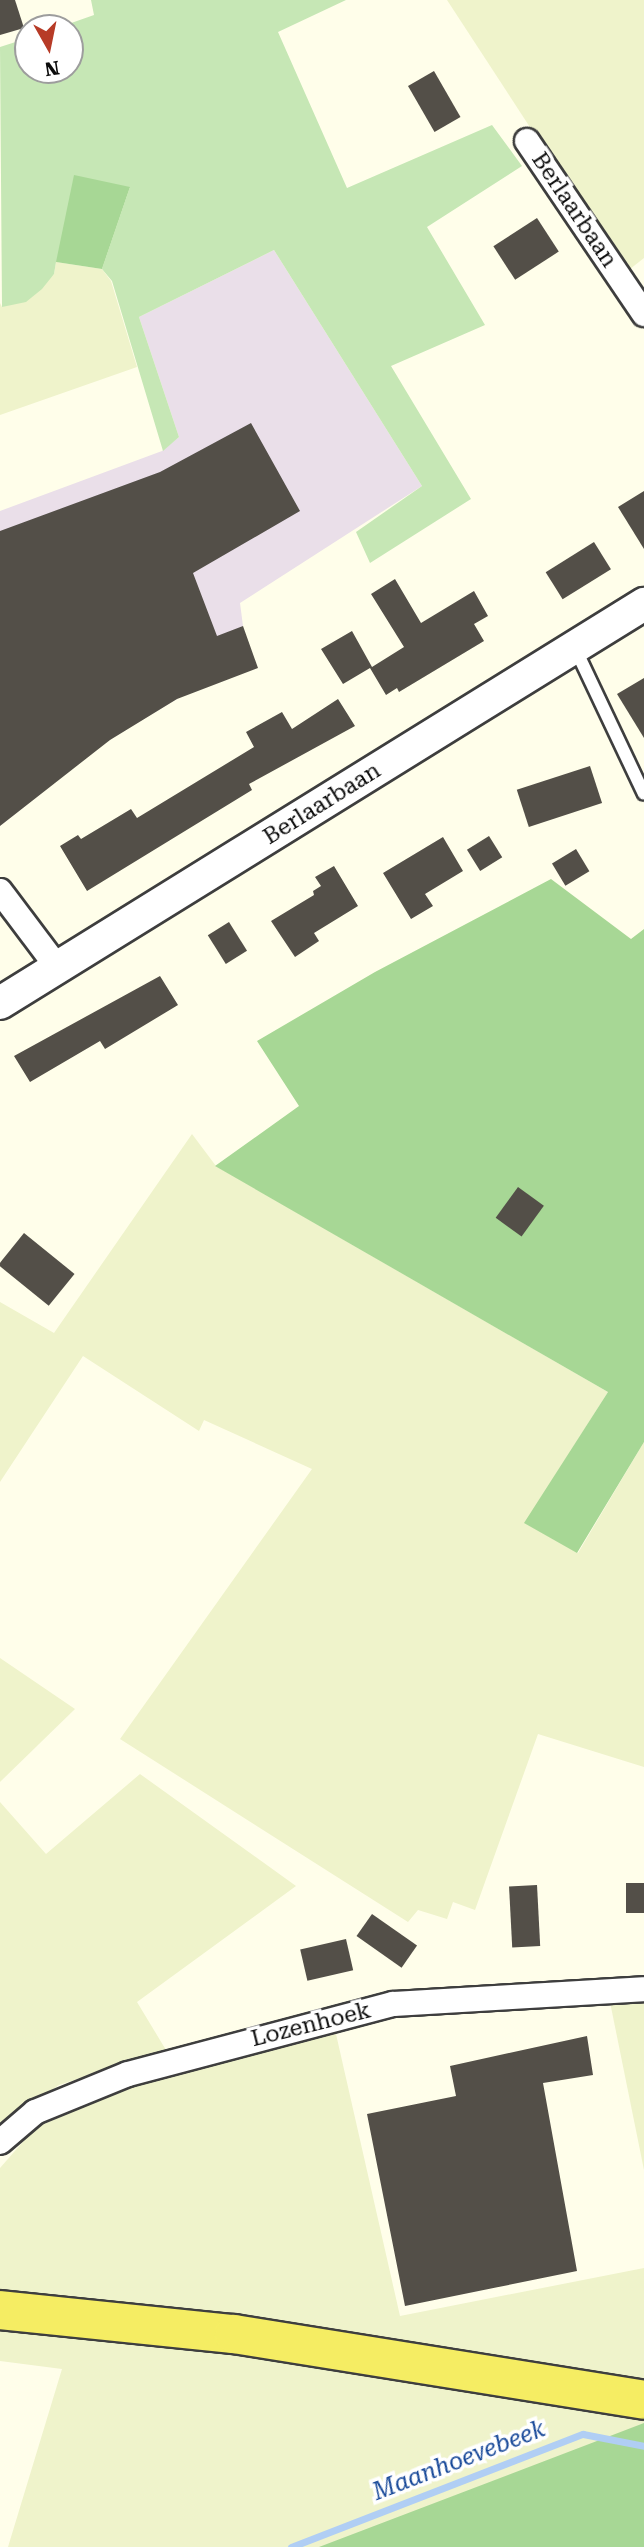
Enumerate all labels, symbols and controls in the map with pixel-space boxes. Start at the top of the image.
north arrow [14,14,84,84]
text: N [43,56,61,81]
street label: Berlaarbaan [525,147,623,273]
street label: Berlaarbaan [258,757,386,851]
street label: Lozenhoek [248,1997,374,2053]
water label: Maanhoevebeek [369,2415,549,2507]

